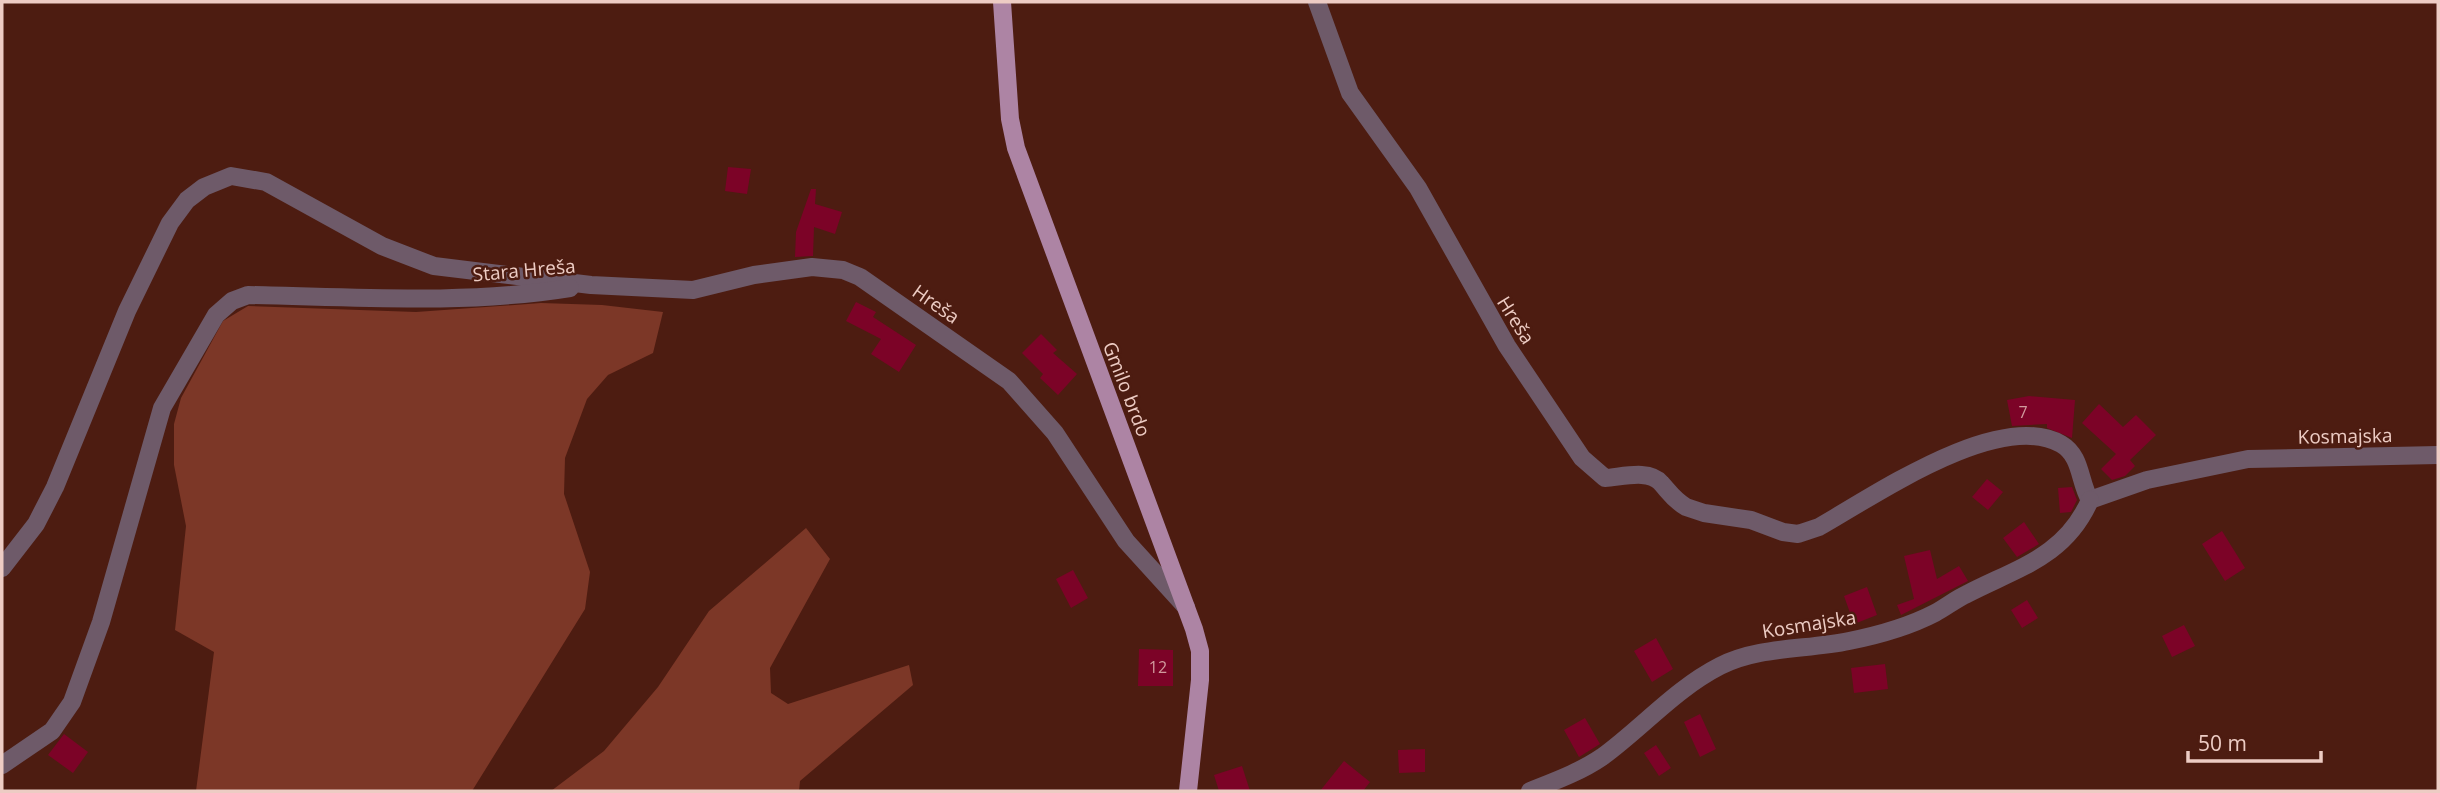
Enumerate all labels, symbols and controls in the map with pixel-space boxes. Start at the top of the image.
street label: Stara Hreša [472,253,576,287]
street label: Hreša [907,278,965,330]
street label: Hreša [1491,291,1541,349]
street label: Gmilo brdo [1097,338,1157,440]
house number: 7 [2018,401,2028,423]
street label: Kosmajska [2297,422,2393,450]
street label: Kosmajska [1760,604,1858,644]
house number: 12 [1149,656,1167,678]
scale bar [2188,720,2321,764]
text: 50 m [2198,729,2247,757]

